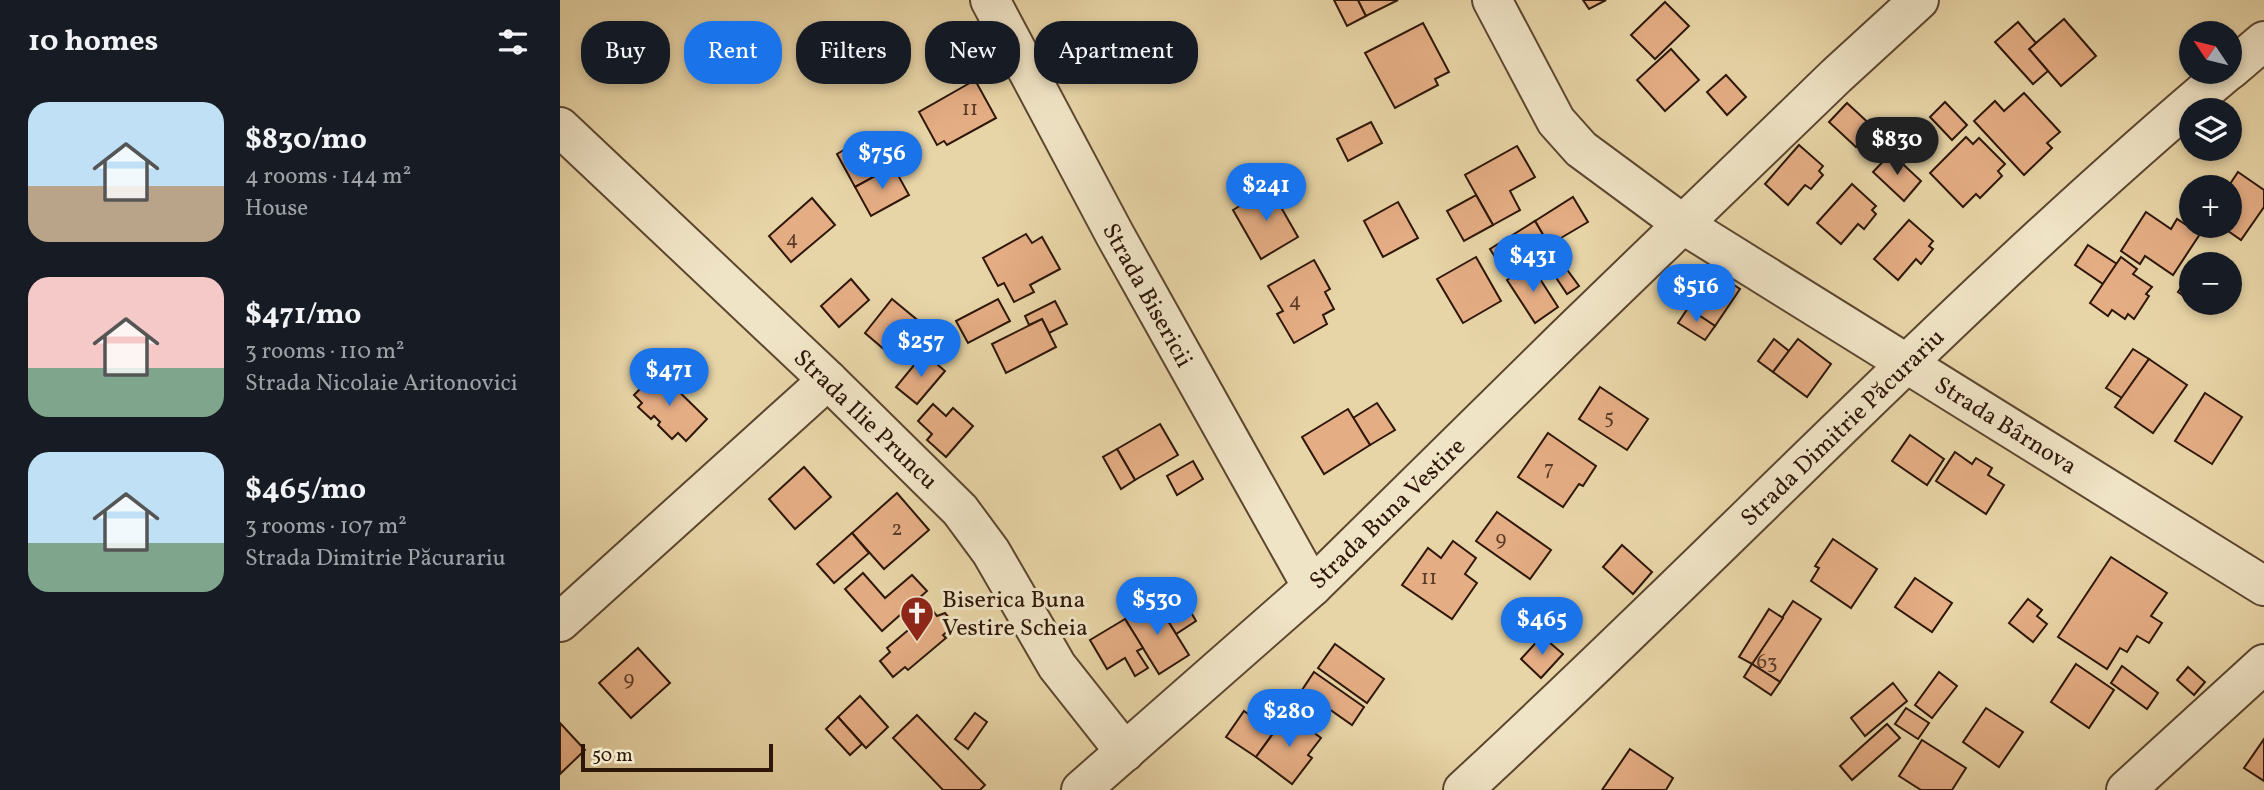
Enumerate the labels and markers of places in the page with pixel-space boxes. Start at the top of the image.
pin: $830 [1856,118,1938,177]
pin: $756 [841,132,923,191]
pin: $241 [1225,164,1307,223]
pin: $431 [1492,234,1574,294]
pin: $516 [1655,264,1737,324]
pin: $257 [880,320,962,379]
pin: $471 [628,348,710,408]
pin: $530 [1116,578,1198,637]
place label: Biserica Buna Vestire Scheia [942,584,1088,646]
church icon: Biserica Buna Vestire Scheia [898,594,936,643]
pin: $465 [1501,598,1583,657]
pin: $280 [1248,690,1330,749]

